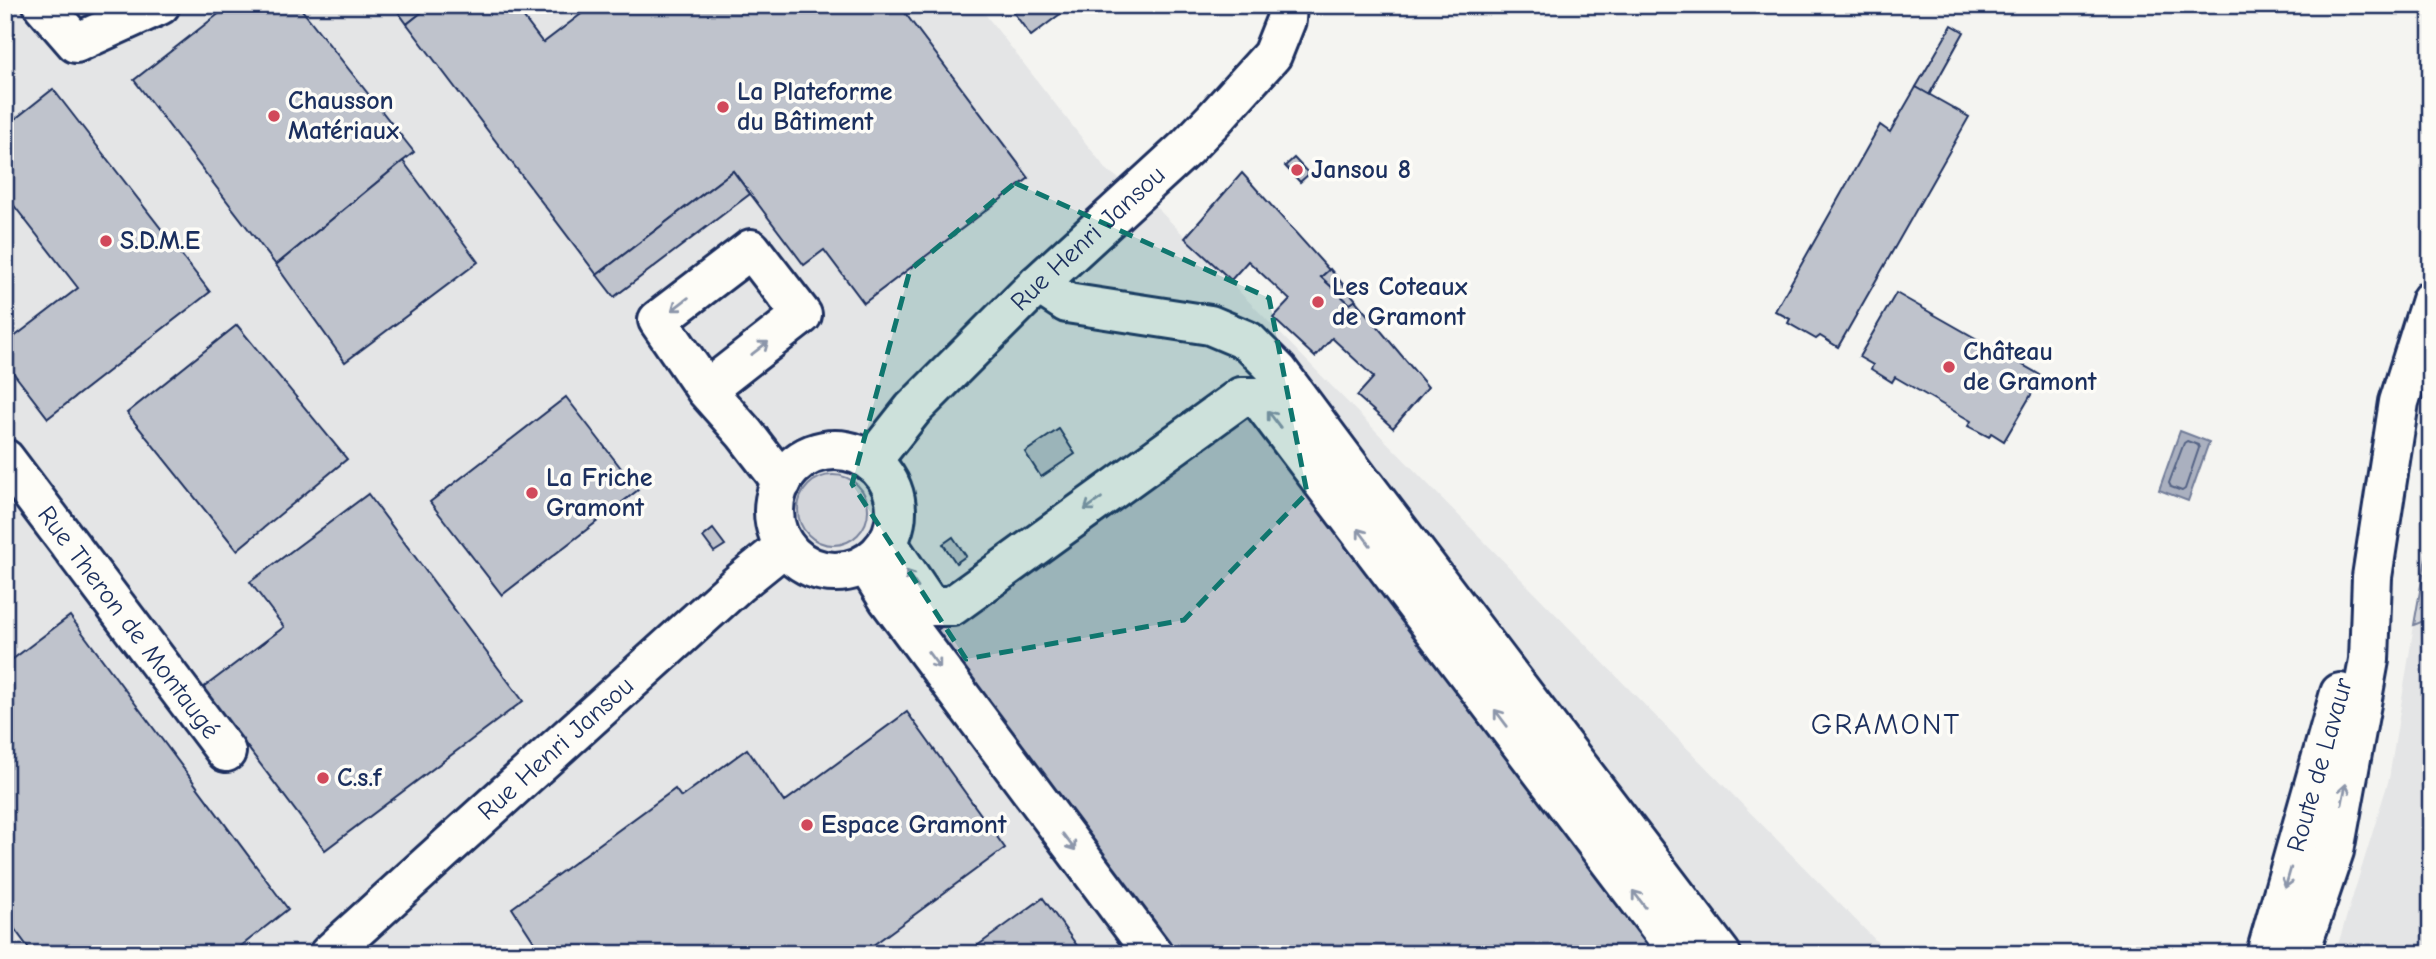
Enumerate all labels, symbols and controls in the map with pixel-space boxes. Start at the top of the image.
place label: La Plateforme du Bâtiment [737,77,893,137]
place label: Chausson Matériaux [288,86,399,146]
marker: La Plateforme du Bâtiment [715,99,731,115]
marker: Chausson Matériaux [266,108,282,124]
place label: Jansou 8 [1311,155,1411,185]
street label: Rue Henri Jansou [1005,160,1171,317]
marker: Jansou 8 [1289,162,1305,178]
place label: S.D.M.E [120,226,200,256]
marker: S.D.M.E [98,233,114,249]
place label: Les Coteaux de Gramont [1332,272,1468,332]
marker: Les Coteaux de Gramont [1310,294,1326,310]
one-way arrow [671,296,689,311]
place label: Château de Gramont [1963,337,2097,397]
one-way arrow [750,341,768,356]
marker: Château de Gramont [1941,359,1957,375]
one-way arrow [1267,410,1282,429]
place label: La Friche Gramont [546,463,653,523]
marker: La Friche Gramont [524,485,540,501]
one-way arrow [1084,497,1103,512]
street label: Rue Theron de Montaugé [31,500,226,745]
one-way arrow [1356,529,1371,547]
one-way arrow [905,570,919,589]
one-way arrow [926,650,941,669]
street label: Rue Henri Jansou [472,671,640,827]
street label: Route de Lavaur [2281,674,2359,855]
district label: GRAMONT [1811,707,1961,742]
one-way arrow [1494,710,1509,728]
place label: C.s.f [337,763,383,793]
marker: C.s.f [315,770,331,786]
one-way arrow [2338,783,2352,806]
place label: Espace Gramont [821,810,1007,840]
marker: Espace Gramont [799,817,815,833]
one-way arrow [1062,832,1077,851]
one-way arrow [2281,867,2294,889]
one-way arrow [1632,891,1647,909]

